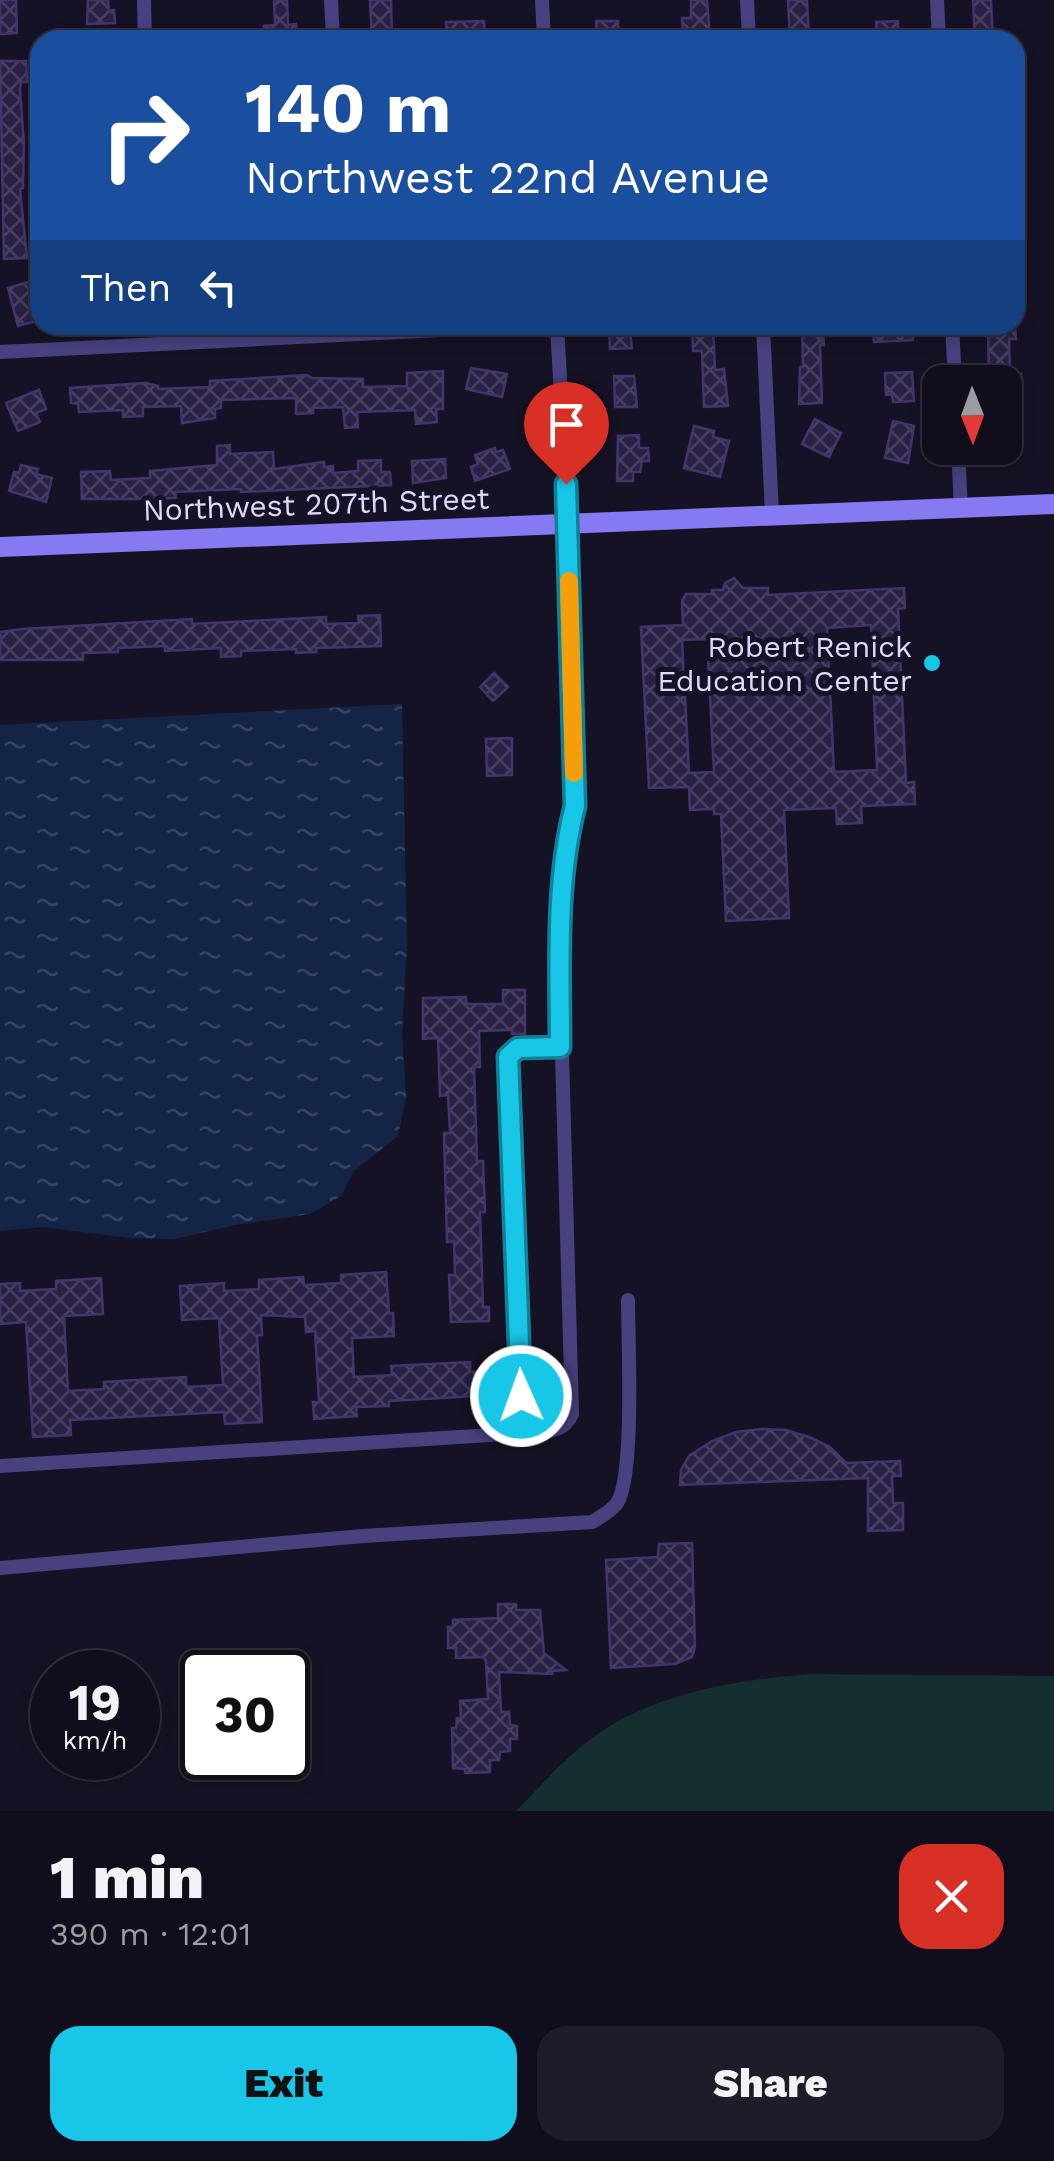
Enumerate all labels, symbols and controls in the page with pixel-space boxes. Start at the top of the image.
text: 140 m [245,67,451,149]
icon: right [80,70,210,200]
text: Northwest 22nd Avenue [245,151,770,204]
icon: left [191,260,246,315]
text: Then [80,266,171,310]
north arrow [922,365,1022,465]
map controls [922,365,1022,465]
pin [524,382,609,485]
icon: arrive [539,397,594,452]
street label: Northwest 207th Street [142,480,490,528]
place label: Robert Renick Education Center [657,629,912,698]
marker: Robert Renick Education Center [921,652,943,674]
position arrow [469,1344,573,1448]
speed limit sign: 30 [180,1650,310,1780]
text: 19 [69,1673,121,1732]
text: km/h [63,1726,127,1755]
text: 1 min [50,1842,204,1913]
button: close [899,1844,1004,1949]
text: 390 m · 12:01 [50,1915,251,1953]
button: Exit [50,2026,517,2141]
button: Share [537,2026,1004,2141]

